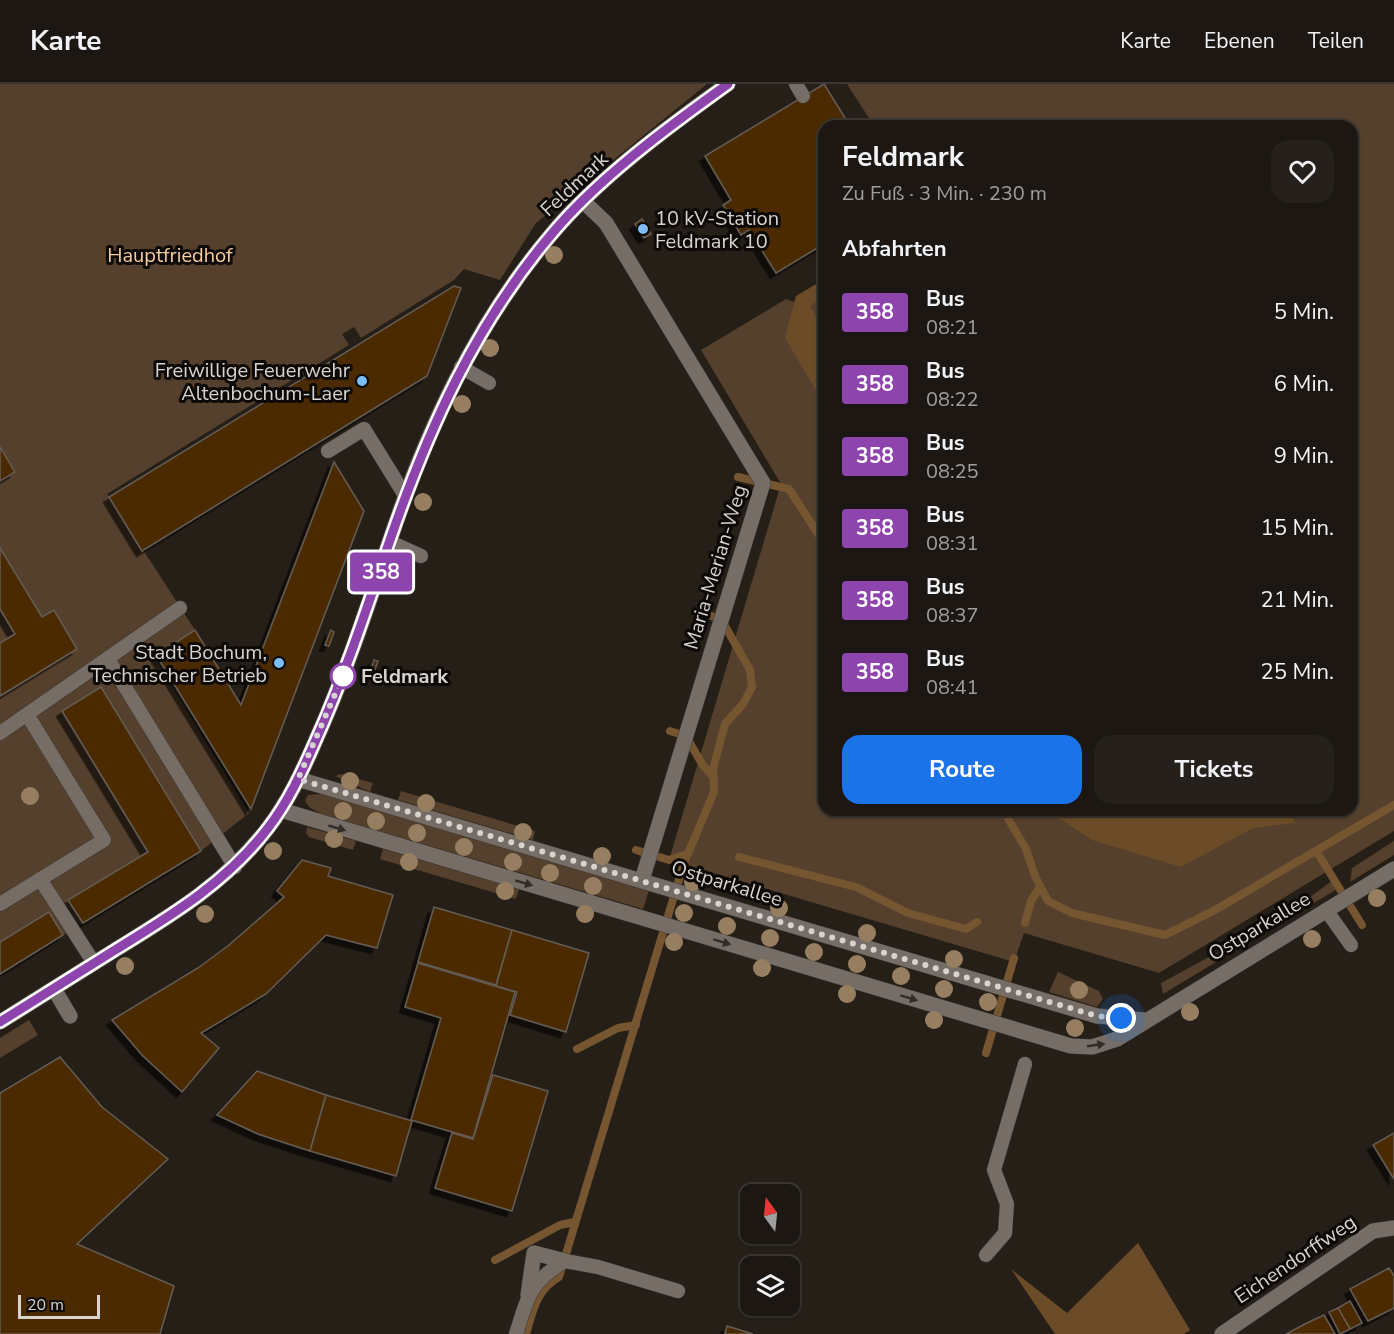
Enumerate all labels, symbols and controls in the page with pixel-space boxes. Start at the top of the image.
text: Karte [30,22,101,60]
text: Karte [1120,27,1171,55]
text: Ebenen [1204,27,1275,55]
text: Teilen [1308,27,1364,55]
text: Feldmark [842,138,964,176]
button: heart [1271,140,1334,203]
street label: Feldmark [535,145,615,223]
text: Zu Fuß · 3 Min. · 230 m [842,180,1047,207]
place label: 10 kV-Station Feldmark 10 [655,205,779,255]
marker: 10 kV-Station Feldmark 10 [636,222,650,236]
text: Abfahrten [842,234,947,264]
park label: Hauptfriedhof [107,242,233,269]
text: Bus [926,284,965,314]
text: 5 Min. [1274,297,1334,327]
text: 358 [856,298,894,326]
text: 08:21 [926,314,979,341]
text: Bus [926,356,965,386]
place label: Freiwillige Feuerwehr Altenbochum-Laer [155,357,350,407]
text: 6 Min. [1274,369,1334,399]
text: 358 [856,370,894,398]
marker: Freiwillige Feuerwehr Altenbochum-Laer [355,374,369,388]
text: 08:22 [926,386,979,413]
text: Bus [926,428,965,458]
text: 9 Min. [1274,441,1334,471]
text: 358 [856,442,894,470]
text: 08:25 [926,458,979,485]
street label: Maria-Merian-Weg [678,482,753,653]
text: Bus [926,500,965,530]
text: 15 Min. [1261,513,1334,543]
text: 358 [856,514,894,542]
text: 08:31 [926,530,979,557]
line badge: 358 [346,552,416,592]
text: 358 [362,558,400,586]
text: Bus [926,572,965,602]
text: 21 Min. [1261,585,1334,615]
text: 358 [856,586,894,614]
text: 08:37 [926,602,979,629]
place label: Stadt Bochum, Technischer Betrieb [91,639,267,689]
text: Bus [926,644,965,674]
marker: Stadt Bochum, Technischer Betrieb [272,656,286,670]
text: 25 Min. [1261,657,1334,687]
text: 358 [856,658,894,686]
marker: Feldmark [330,663,356,689]
place label: Feldmark [361,663,449,690]
text: 08:41 [926,674,979,701]
button: Route [842,735,1082,804]
button: Tickets [1094,735,1334,804]
one-way arrow [328,824,346,833]
street label: Ostparkallee [668,854,786,913]
one-way arrow [515,879,533,888]
street label: Ostparkallee [1203,885,1315,968]
one-way arrow [713,938,731,947]
one-way arrow [900,994,918,1003]
your location [1106,1003,1136,1033]
one-way arrow [1087,1040,1106,1049]
north arrow [740,1184,800,1244]
map controls [740,1184,800,1316]
street label: Eichendorffweg [1229,1209,1361,1310]
button: layers [740,1256,800,1316]
scale bar [18,1292,100,1320]
text: 20 m [27,1294,64,1316]

